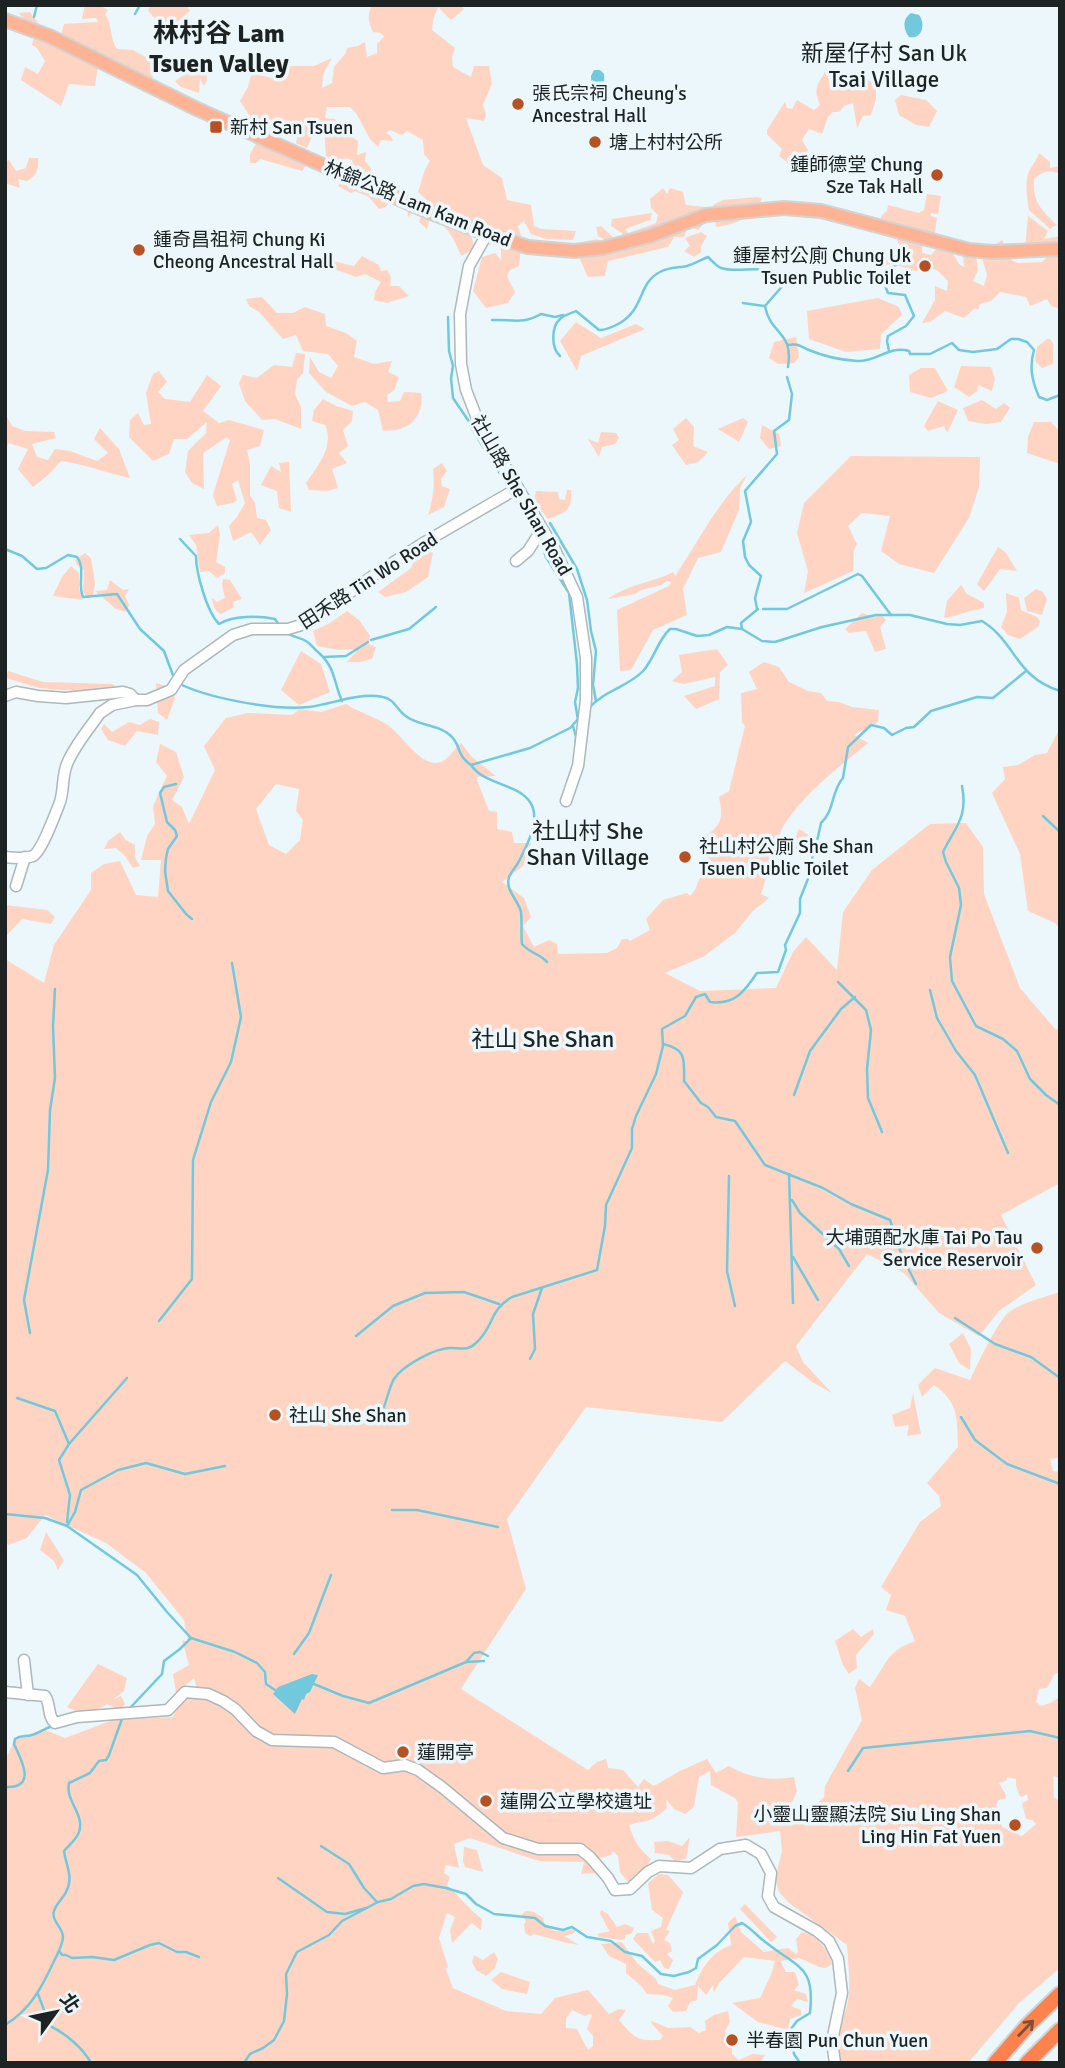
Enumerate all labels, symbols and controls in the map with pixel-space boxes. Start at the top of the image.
district label: 林村谷 Lam Tsuen Valley [149,18,289,80]
district label: 新屋仔村 San Uk Tsai Village [801,39,967,94]
place label: 張氏宗祠 Cheung's Ancestral Hall [532,82,687,128]
marker: 張氏宗祠 Cheung's Ancestral Hall [510,96,526,112]
place label: 新村 San Tsuen [230,116,353,140]
marker: 新村 San Tsuen [208,119,224,135]
place label: 塘上村村公所 [609,131,723,155]
marker: 塘上村村公所 [587,134,603,150]
place label: 鍾師德堂 Chung Sze Tak Hall [790,153,923,199]
street label: 林錦公路 Lam Kam Road [320,155,515,252]
marker: 鍾師德堂 Chung Sze Tak Hall [929,167,945,183]
place label: 鍾奇昌祖祠 Chung Ki Cheong Ancestral Hall [153,228,334,274]
marker: 鍾奇昌祖祠 Chung Ki Cheong Ancestral Hall [131,242,147,258]
place label: 鍾屋村公廁 Chung Uk Tsuen Public Toilet [733,244,911,290]
marker: 鍾屋村公廁 Chung Uk Tsuen Public Toilet [917,258,933,274]
street label: 社山路 She Shan Road [465,411,577,580]
street label: 田禾路 Tin Wo Road [295,527,442,635]
district label: 社山村 She Shan Village [527,817,649,872]
place label: 社山村公廁 She Shan Tsuen Public Toilet [699,835,874,881]
marker: 社山村公廁 She Shan Tsuen Public Toilet [677,849,693,865]
district label: 社山 She Shan [472,1025,614,1054]
place label: 大埔頭配水庫 Tai Po Tau Service Reservoir [826,1226,1023,1272]
marker: 大埔頭配水庫 Tai Po Tau Service Reservoir [1029,1240,1045,1256]
place label: 社山 She Shan [289,1404,407,1428]
marker: 社山 She Shan [267,1407,283,1423]
place label: 蓮開亭 [417,1741,474,1765]
marker: 蓮開亭 [395,1744,411,1760]
place label: 蓮開公立學校遺址 [500,1790,652,1814]
marker: 蓮開公立學校遺址 [478,1793,494,1809]
place label: 小靈山靈顯法院 Siu Ling Shan Ling Hin Fat Yuen [753,1803,1001,1849]
marker: 小靈山靈顯法院 Siu Ling Shan Ling Hin Fat Yuen [1007,1817,1023,1833]
north arrow [21,1977,91,2047]
text: 北 [54,1989,85,2018]
one-way arrow [1018,2019,1035,2036]
place label: 半春園 Pun Chun Yuen [746,2029,928,2053]
marker: 半春園 Pun Chun Yuen [724,2032,740,2048]

